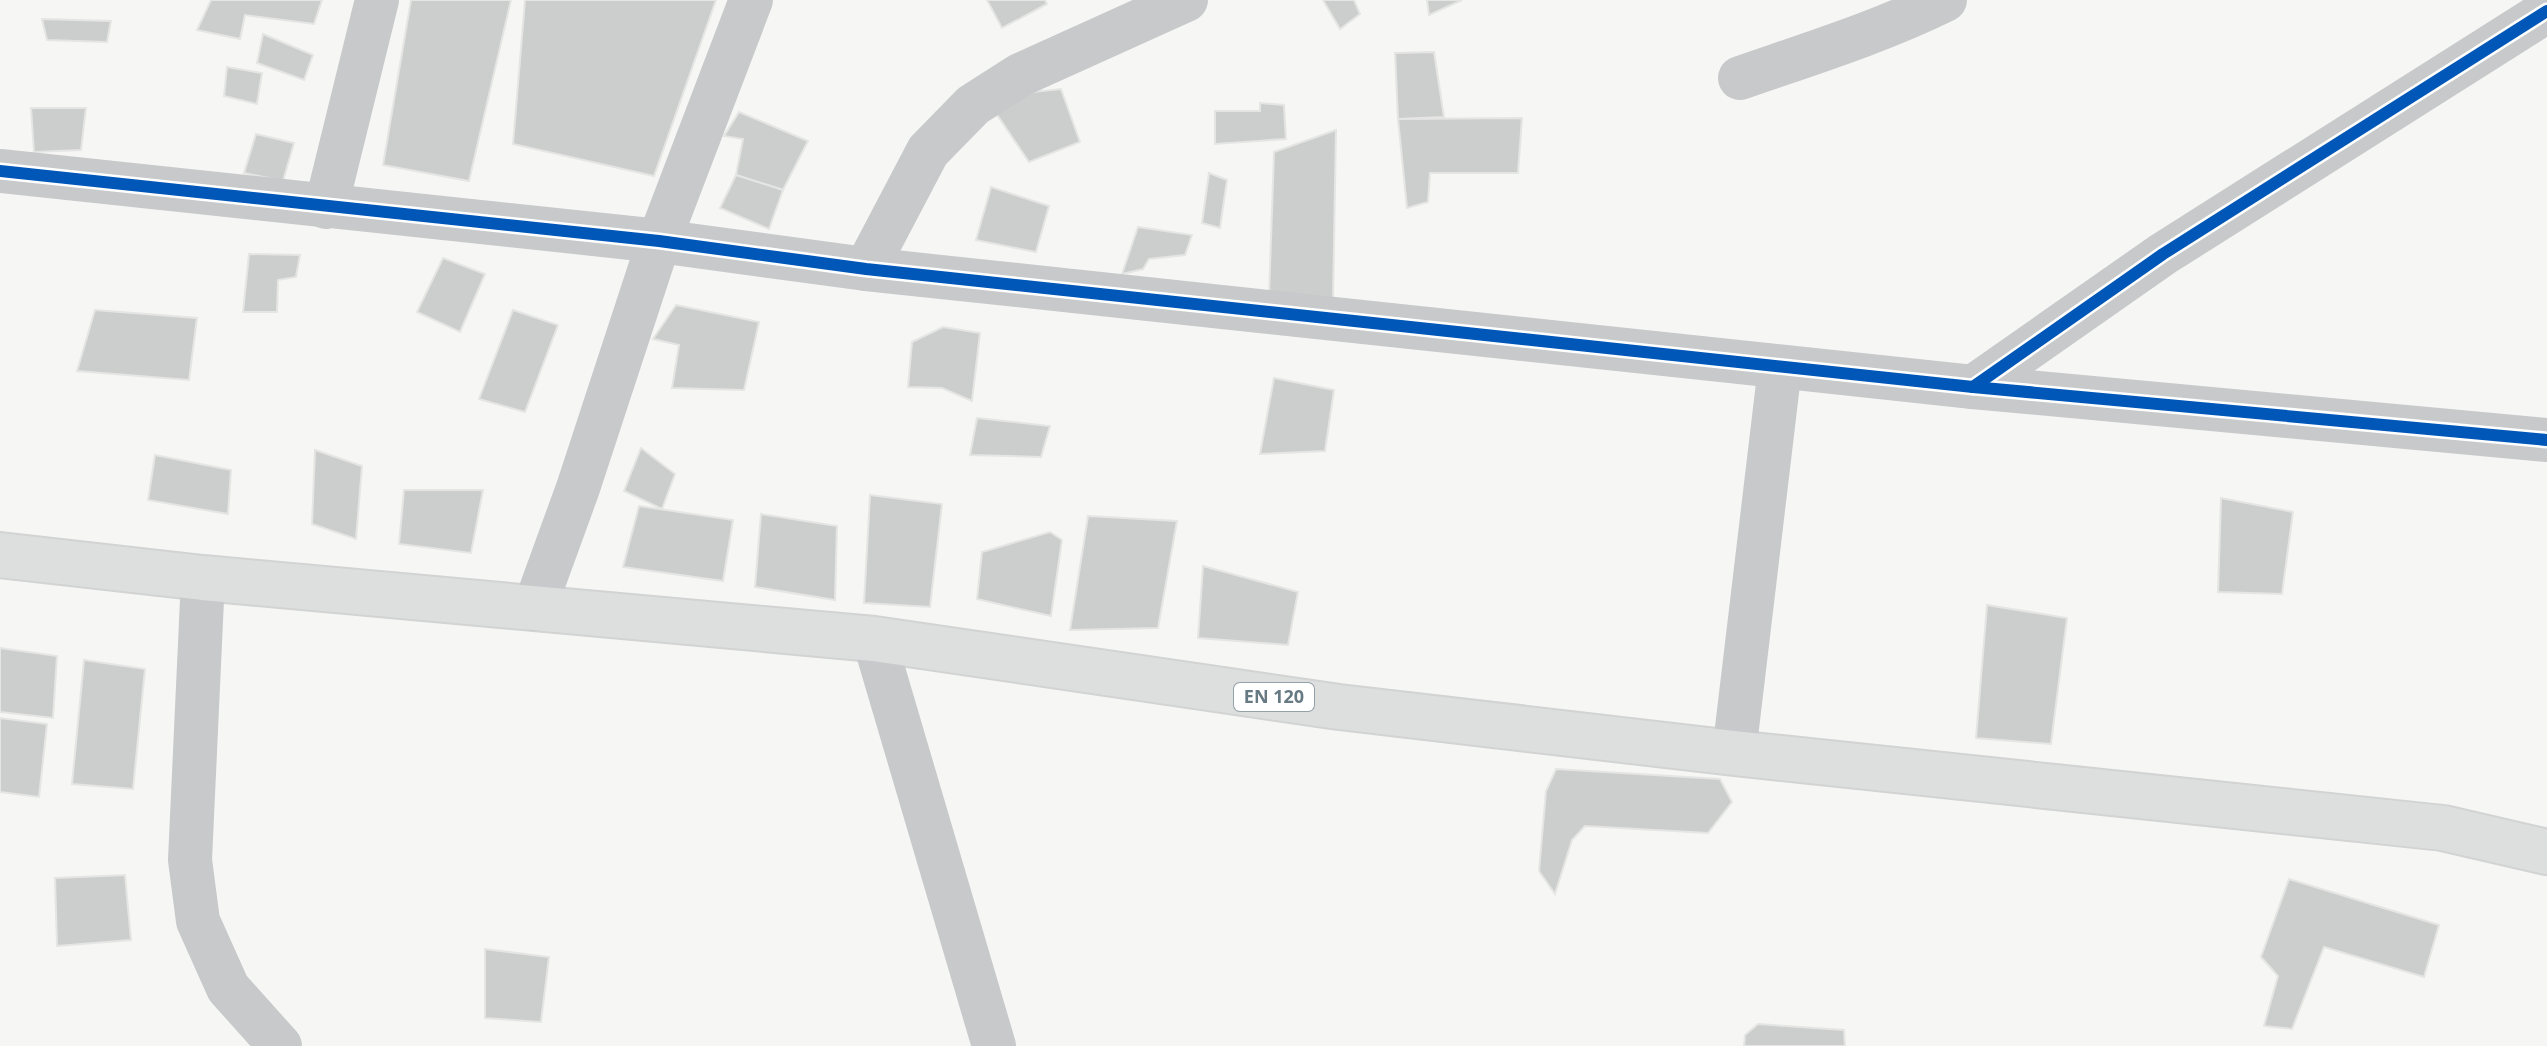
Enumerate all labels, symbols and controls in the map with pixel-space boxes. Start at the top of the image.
road number: EN 120 [1234,683,1314,711]

